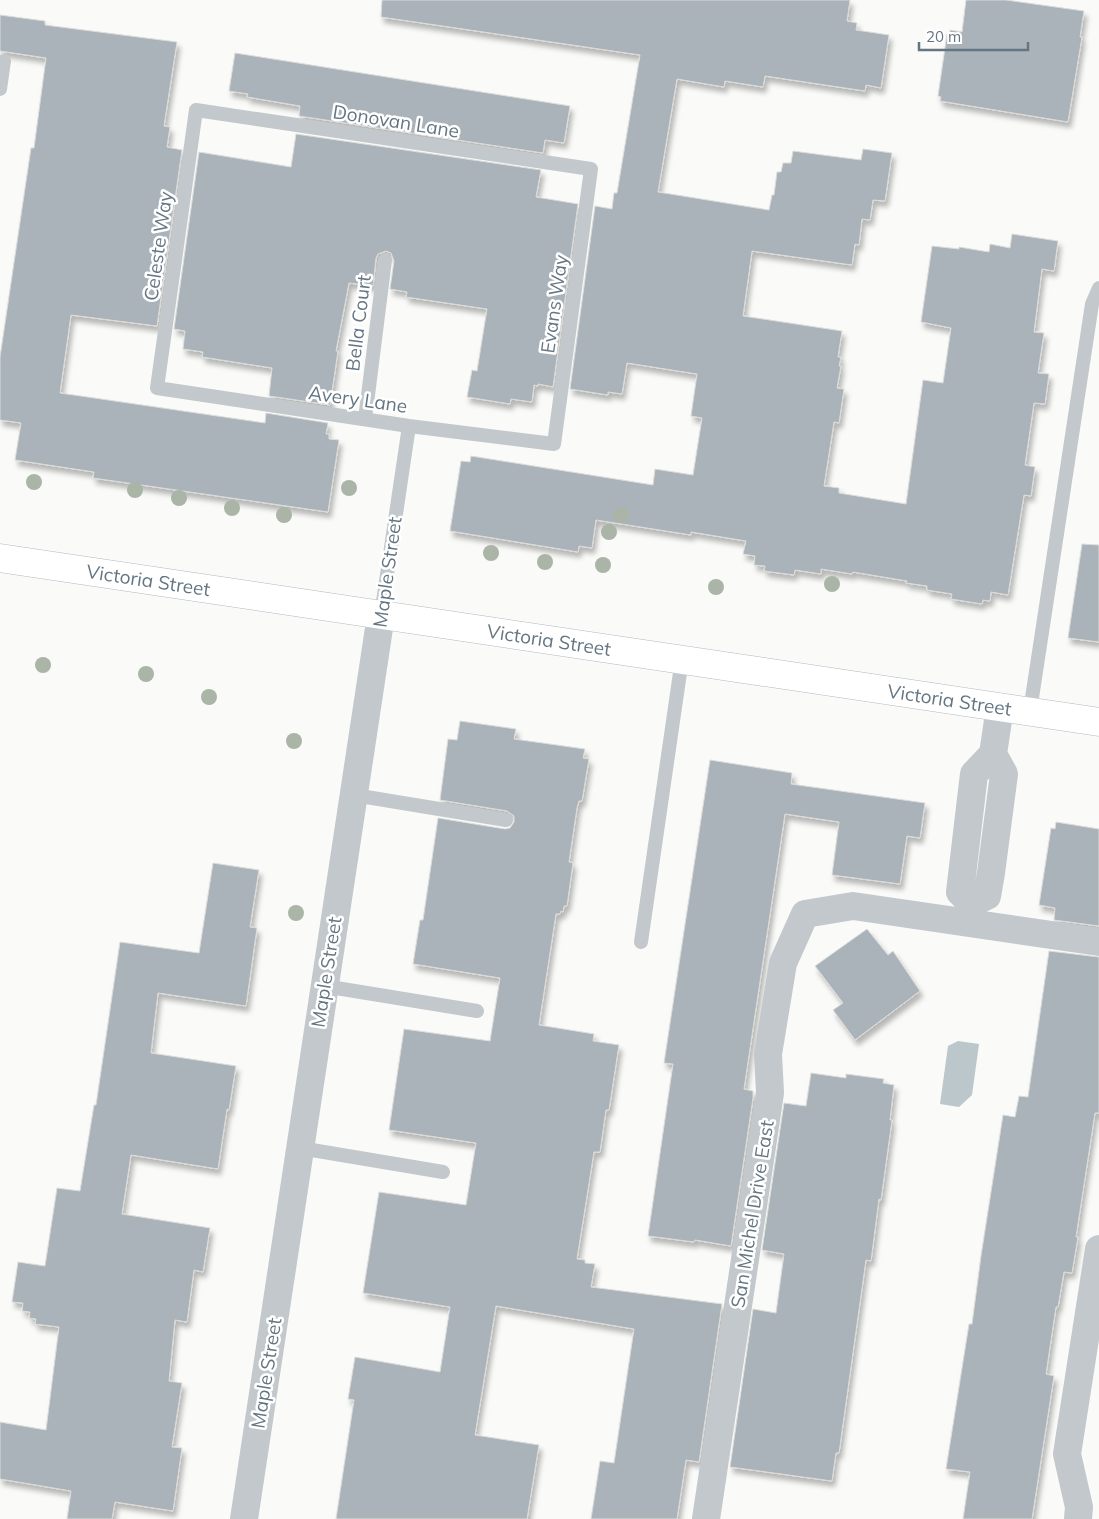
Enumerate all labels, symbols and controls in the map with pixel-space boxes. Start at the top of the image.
scale bar [919,20,1028,52]
text: 20 m [926,27,961,46]
street label: Donovan Lane [331,99,461,143]
street label: Celeste Way [138,190,178,302]
street label: Evans Way [535,253,573,355]
street label: Bella Court [340,273,376,373]
street label: Avery Lane [307,380,409,418]
street label: Maple Street [367,515,407,629]
street label: Victoria Street [85,559,212,601]
street label: Victoria Street [485,619,613,661]
street label: Victoria Street [886,679,1013,721]
street label: Maple Street [305,915,347,1029]
street label: San Michel Drive East [725,1118,779,1310]
street label: Maple Street [245,1316,287,1430]

